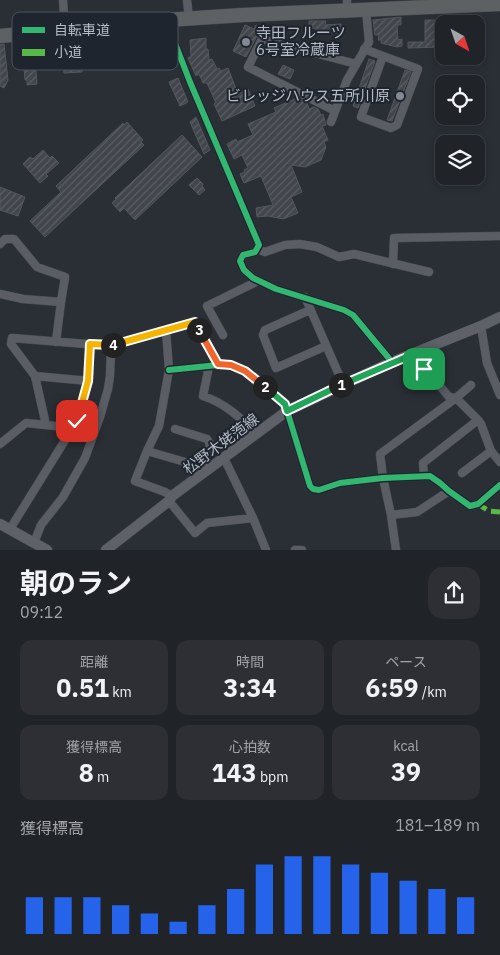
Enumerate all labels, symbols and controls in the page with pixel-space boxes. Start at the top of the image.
legend [12,12,178,70]
north arrow [435,15,485,65]
map controls [435,15,485,185]
text: 自転車道 [54,21,110,39]
place label: 寺田フルーツ 6号室冷蔵庫 [256,23,346,59]
marker: 寺田フルーツ 6号室冷蔵庫 [240,36,252,48]
text: 小道 [54,43,82,61]
button: locate [435,75,485,125]
place label: ビレッジハウス五所川原 [226,86,390,105]
marker: ビレッジハウス五所川原 [394,90,406,102]
button: layers [435,135,485,185]
pin: 3 [186,318,212,342]
text: 3 [195,321,204,339]
pin: 4 [100,332,126,358]
text: 4 [109,336,118,354]
pin [403,348,445,390]
icon: arrive [410,355,438,383]
pin: 1 [328,372,354,398]
pin: 2 [252,374,278,400]
text: 1 [337,376,346,394]
text: 2 [261,378,270,396]
pin [56,400,98,442]
icon: check [63,407,91,435]
street label: 松野木姥萢線 [179,409,262,478]
text: 朝のラン [20,564,132,601]
button: share [428,567,480,619]
text: 09:12 [20,602,63,622]
text: 距離 [80,653,108,671]
text: 時間 [236,653,264,671]
text: ペース [385,653,427,671]
text: 0.51 [56,671,109,704]
text: 3:34 [223,671,277,704]
text: 6:59 [365,671,418,704]
text: km [109,683,132,701]
text: /km [418,683,447,701]
text: kcal [393,737,419,755]
text: 獲得標高 [66,738,122,756]
text: 心拍数 [229,738,271,756]
text: 39 [391,755,421,788]
text: 8 [79,756,94,789]
text: 143 [212,756,257,789]
text: m [94,768,109,786]
text: bpm [257,768,288,786]
text: 181–189 m [395,815,480,835]
text: 獲得標高 [20,818,84,838]

